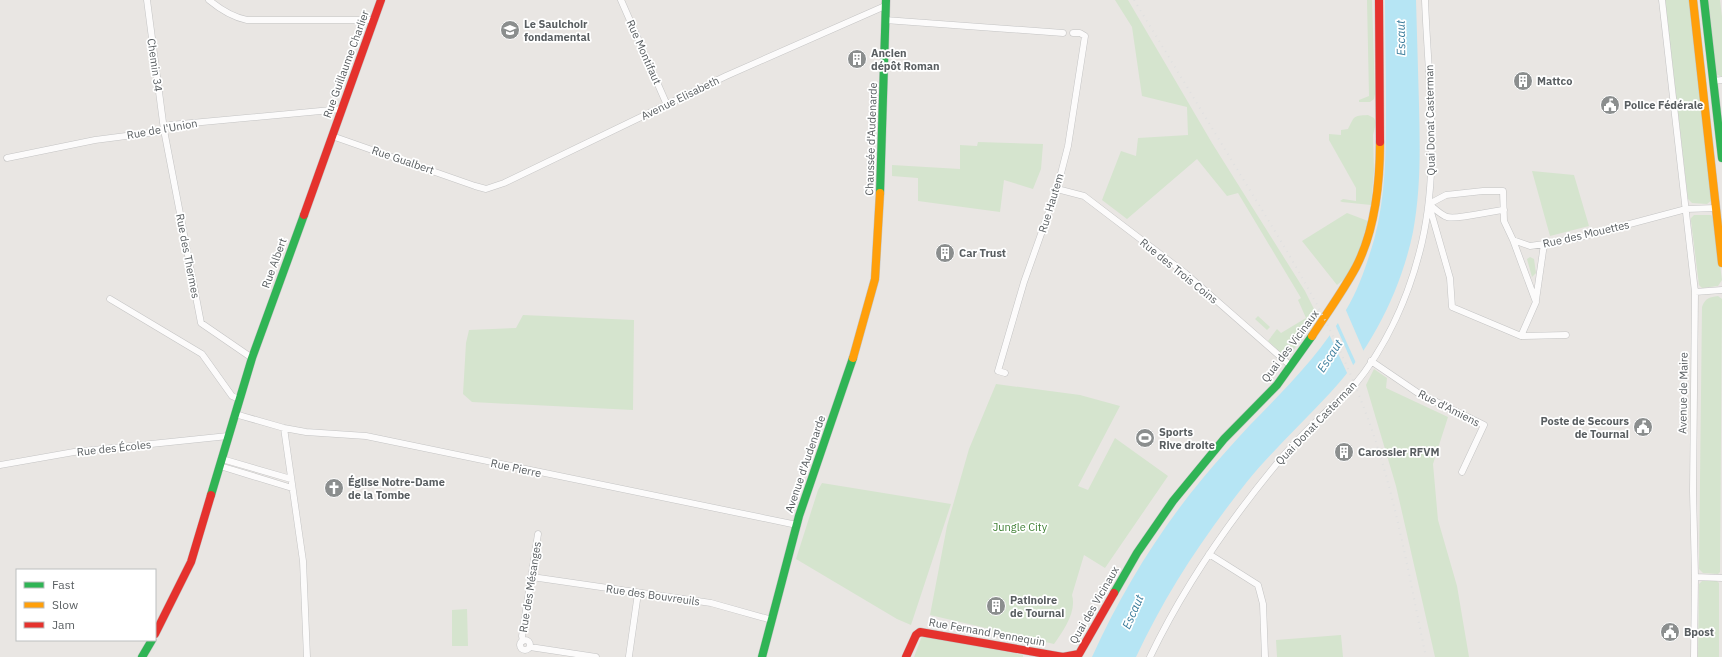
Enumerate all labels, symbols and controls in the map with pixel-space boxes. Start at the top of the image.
street label: Rue Guillaume Charlier [320,8,372,120]
place label: Le Saulchoir fondamental [524,17,591,44]
street label: Rue Montifaut [623,17,665,87]
school or university icon: Le Saulchoir fondamental [499,19,521,41]
water label: Escaut [1393,19,1408,56]
street label: Chemin 34 [144,38,166,93]
place label: Ancien dépôt Roman [871,46,940,73]
building icon: Ancien dépôt Roman [846,48,868,70]
street label: Quai Donat Casterman [1422,64,1438,176]
building icon: Mattco [1512,70,1534,92]
street label: Avenue Elisabeth [639,73,721,123]
place label: Mattco [1537,74,1572,88]
street label: Chaussée d'Audenarde [862,82,880,196]
public building icon: Police Fédérale [1599,94,1621,116]
place label: Police Fédérale [1624,98,1703,112]
street label: Rue de l'Union [126,116,198,142]
street label: Rue Gualbert [370,143,436,177]
street label: Rue Hautem [1035,172,1067,234]
street label: Rue des Thermes [173,212,203,300]
street label: Rue des Mouettes [1541,217,1631,251]
street label: Rue des Trois Coins [1137,235,1221,307]
street label: Rue Albert [258,236,290,290]
building icon: Car Trust [934,242,956,264]
place label: Car Trust [959,246,1006,260]
street label: Quai des Vicinaux [1258,307,1322,385]
water label: Escaut [1314,336,1346,375]
street label: Avenue de Maire [1675,352,1691,434]
street label: Quai Donat Casterman [1272,378,1360,468]
street label: Rue d'Amiens [1416,386,1482,430]
street label: Avenue d'Audenarde [782,413,828,515]
place label: Poste de Secours de Tournai [1541,414,1629,441]
public building icon: Poste de Secours de Tournai [1632,416,1654,438]
place label: Sports Rive droite [1159,425,1215,452]
sports icon: Sports Rive droite [1134,427,1156,449]
street label: Rue des Écoles [76,437,152,459]
building icon: Carossier RFVM [1333,441,1355,463]
place label: Carossier RFVM [1358,445,1439,459]
street label: Rue Pierre [489,456,543,480]
place label: Église Notre-Dame de la Tombe [348,474,445,502]
church icon: Église Notre-Dame de la Tombe [323,477,345,499]
park label: Jungle City [993,520,1048,534]
street label: Rue des Mésanges [516,541,544,633]
street label: Quai des Vicinaux [1066,563,1122,646]
legend [16,569,156,641]
text: Fast [52,577,75,592]
street label: Rue des Bouvreuils [605,581,701,609]
water label: Escaut [1118,591,1147,631]
place label: Patinoire de Tournai [1010,593,1064,620]
building icon: Patinoire de Tournai [985,595,1007,617]
text: Slow [52,597,78,612]
street label: Rue Fernand Pennequin [928,615,1046,649]
text: Jam [52,617,75,632]
public building icon: Bpost [1659,621,1681,643]
place label: Bpost [1684,625,1714,639]

